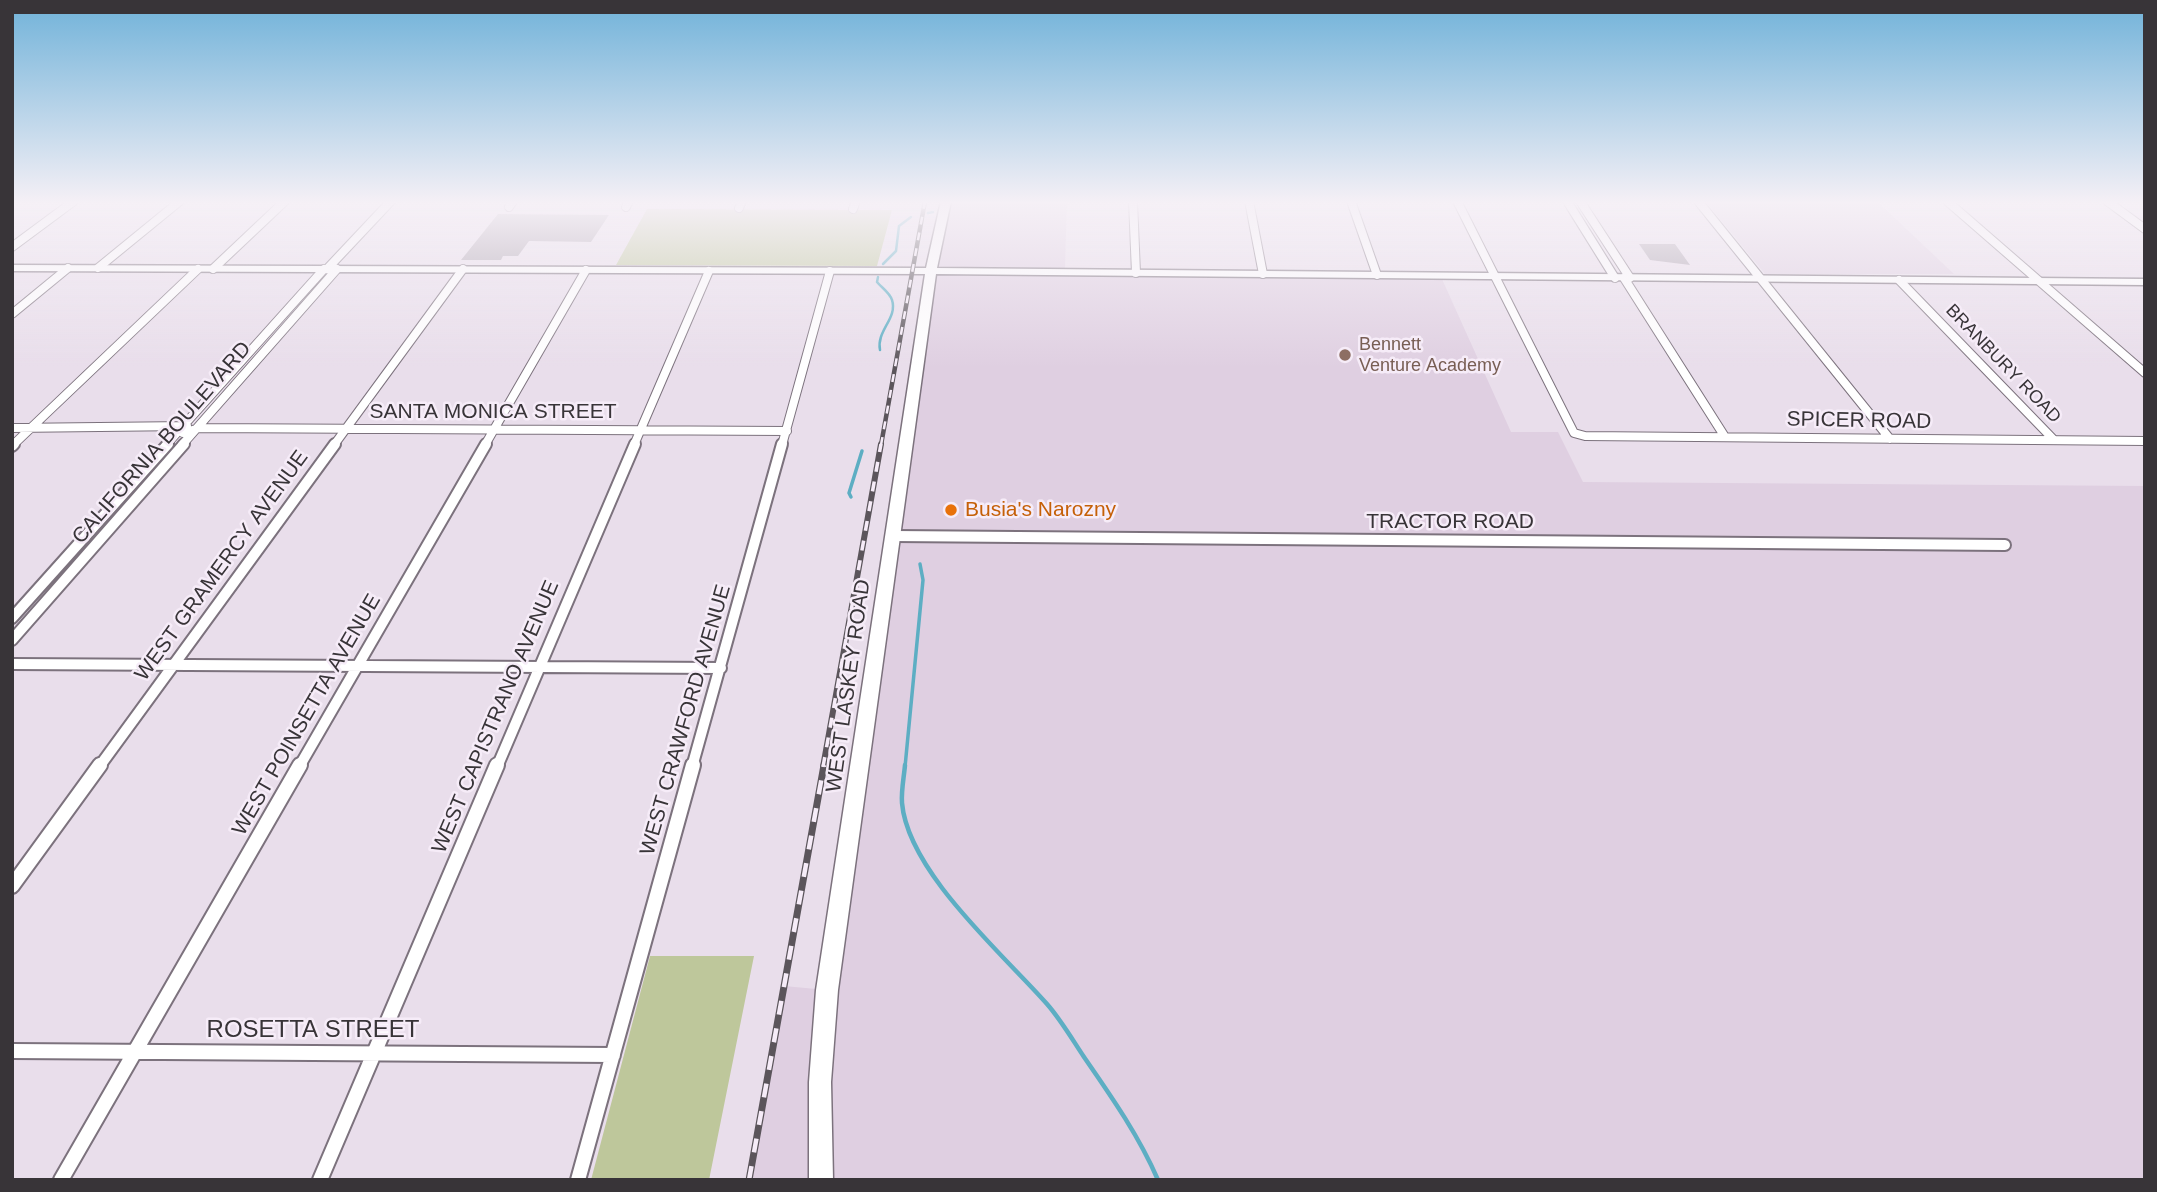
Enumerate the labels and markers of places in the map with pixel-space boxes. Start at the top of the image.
place label: Bennett Venture Academy [1359,334,1501,376]
marker: Bennett Venture Academy [1337,347,1353,363]
place label: Busia's Narozny [965,497,1116,523]
marker: Busia's Narozny [943,502,959,518]

